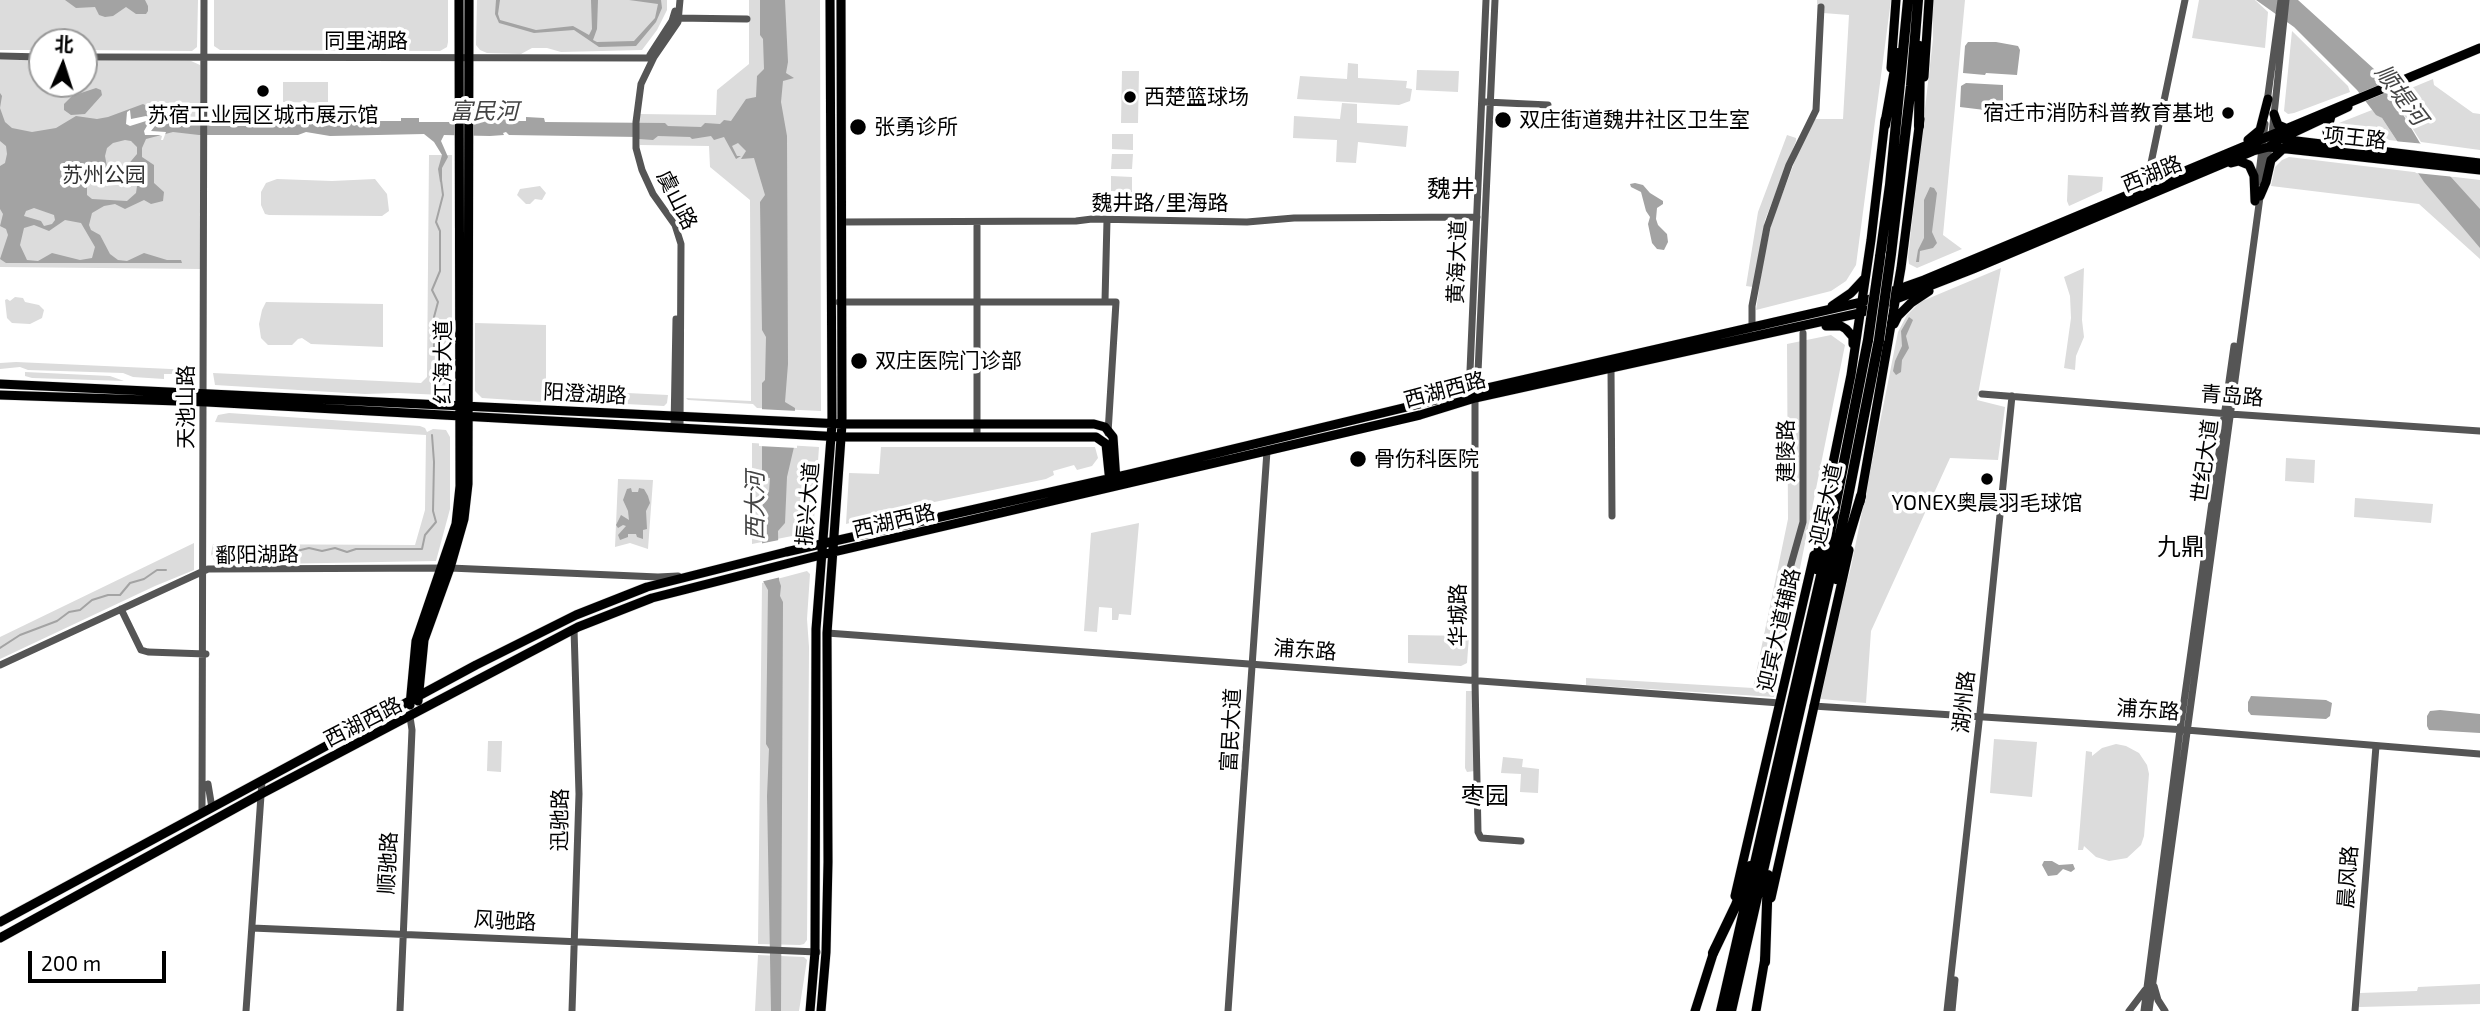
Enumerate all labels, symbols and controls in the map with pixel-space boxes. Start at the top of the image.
north arrow [28,28,98,98]
street label: 同里湖路 [324,28,408,54]
text: 北 [54,32,74,56]
water label: 顺堤河 [2369,59,2433,131]
marker: 苏宿工业园区城市展示馆 [255,83,271,99]
place label: 西楚篮球场 [1144,84,1249,110]
marker: 西楚篮球场 [1122,89,1138,105]
water label: 富民河 [450,97,518,125]
place label: 宿迁市消防科普教育基地 [1983,100,2214,126]
place label: 苏宿工业园区城市展示馆 [148,102,378,128]
marker: 宿迁市消防科普教育基地 [2220,105,2236,121]
place label: 双庄街道魏井社区卫生室 [1519,107,1750,133]
marker: 双庄街道魏井社区卫生室 [1493,110,1513,130]
place label: 张勇诊所 [874,114,958,140]
marker: 张勇诊所 [848,117,868,137]
street label: 项王路 [2322,122,2388,154]
street label: 西湖路 [2118,151,2186,197]
park label: 苏州公园 [62,162,146,188]
street label: 虞山路 [651,166,703,234]
district label: 魏井 [1427,175,1475,203]
street label: 魏井路/里海路 [1092,190,1228,216]
street label: 黄海大道 [1443,220,1471,304]
street label: 红海大道 [430,320,456,404]
place label: 双庄医院门诊部 [875,348,1022,374]
marker: 双庄医院门诊部 [849,351,869,371]
street label: 天池山路 [173,365,199,449]
street label: 西湖西路 [1401,367,1489,413]
street label: 阳澄湖路 [542,379,628,409]
street label: 青岛路 [2200,381,2264,411]
street label: 世纪大道 [2187,418,2223,504]
street label: 建陵路 [1773,420,1799,482]
place label: 骨伤科医院 [1374,446,1479,472]
marker: 骨伤科医院 [1348,449,1368,469]
street label: 振兴大道 [792,461,824,547]
street label: 迎宾大道 [1805,461,1847,549]
marker: YONEX奥晨羽毛球馆 [1979,471,1995,487]
water label: 西大河 [741,472,769,540]
place label: YONEX奥晨羽毛球馆 [1891,490,2083,516]
street label: 西湖西路 [850,499,938,543]
district label: 九鼎 [2157,533,2205,561]
street label: 鄱阳湖路 [215,542,299,568]
street label: 迎宾大道辅路 [1753,566,1805,694]
street label: 华城路 [1445,584,1471,646]
street label: 浦东路 [1273,635,1337,665]
street label: 湖州路 [1948,669,1980,735]
street label: 富民大道 [1216,687,1246,773]
street label: 西湖西路 [320,692,406,752]
street label: 浦东路 [2116,695,2180,725]
district label: 枣园 [1461,782,1509,810]
street label: 迅驰路 [547,788,573,852]
street label: 顺驰路 [374,831,402,895]
street label: 晨风路 [2333,845,2363,909]
street label: 风驰路 [473,907,537,935]
scale bar [32,937,170,981]
text: 200 m [41,950,101,975]

